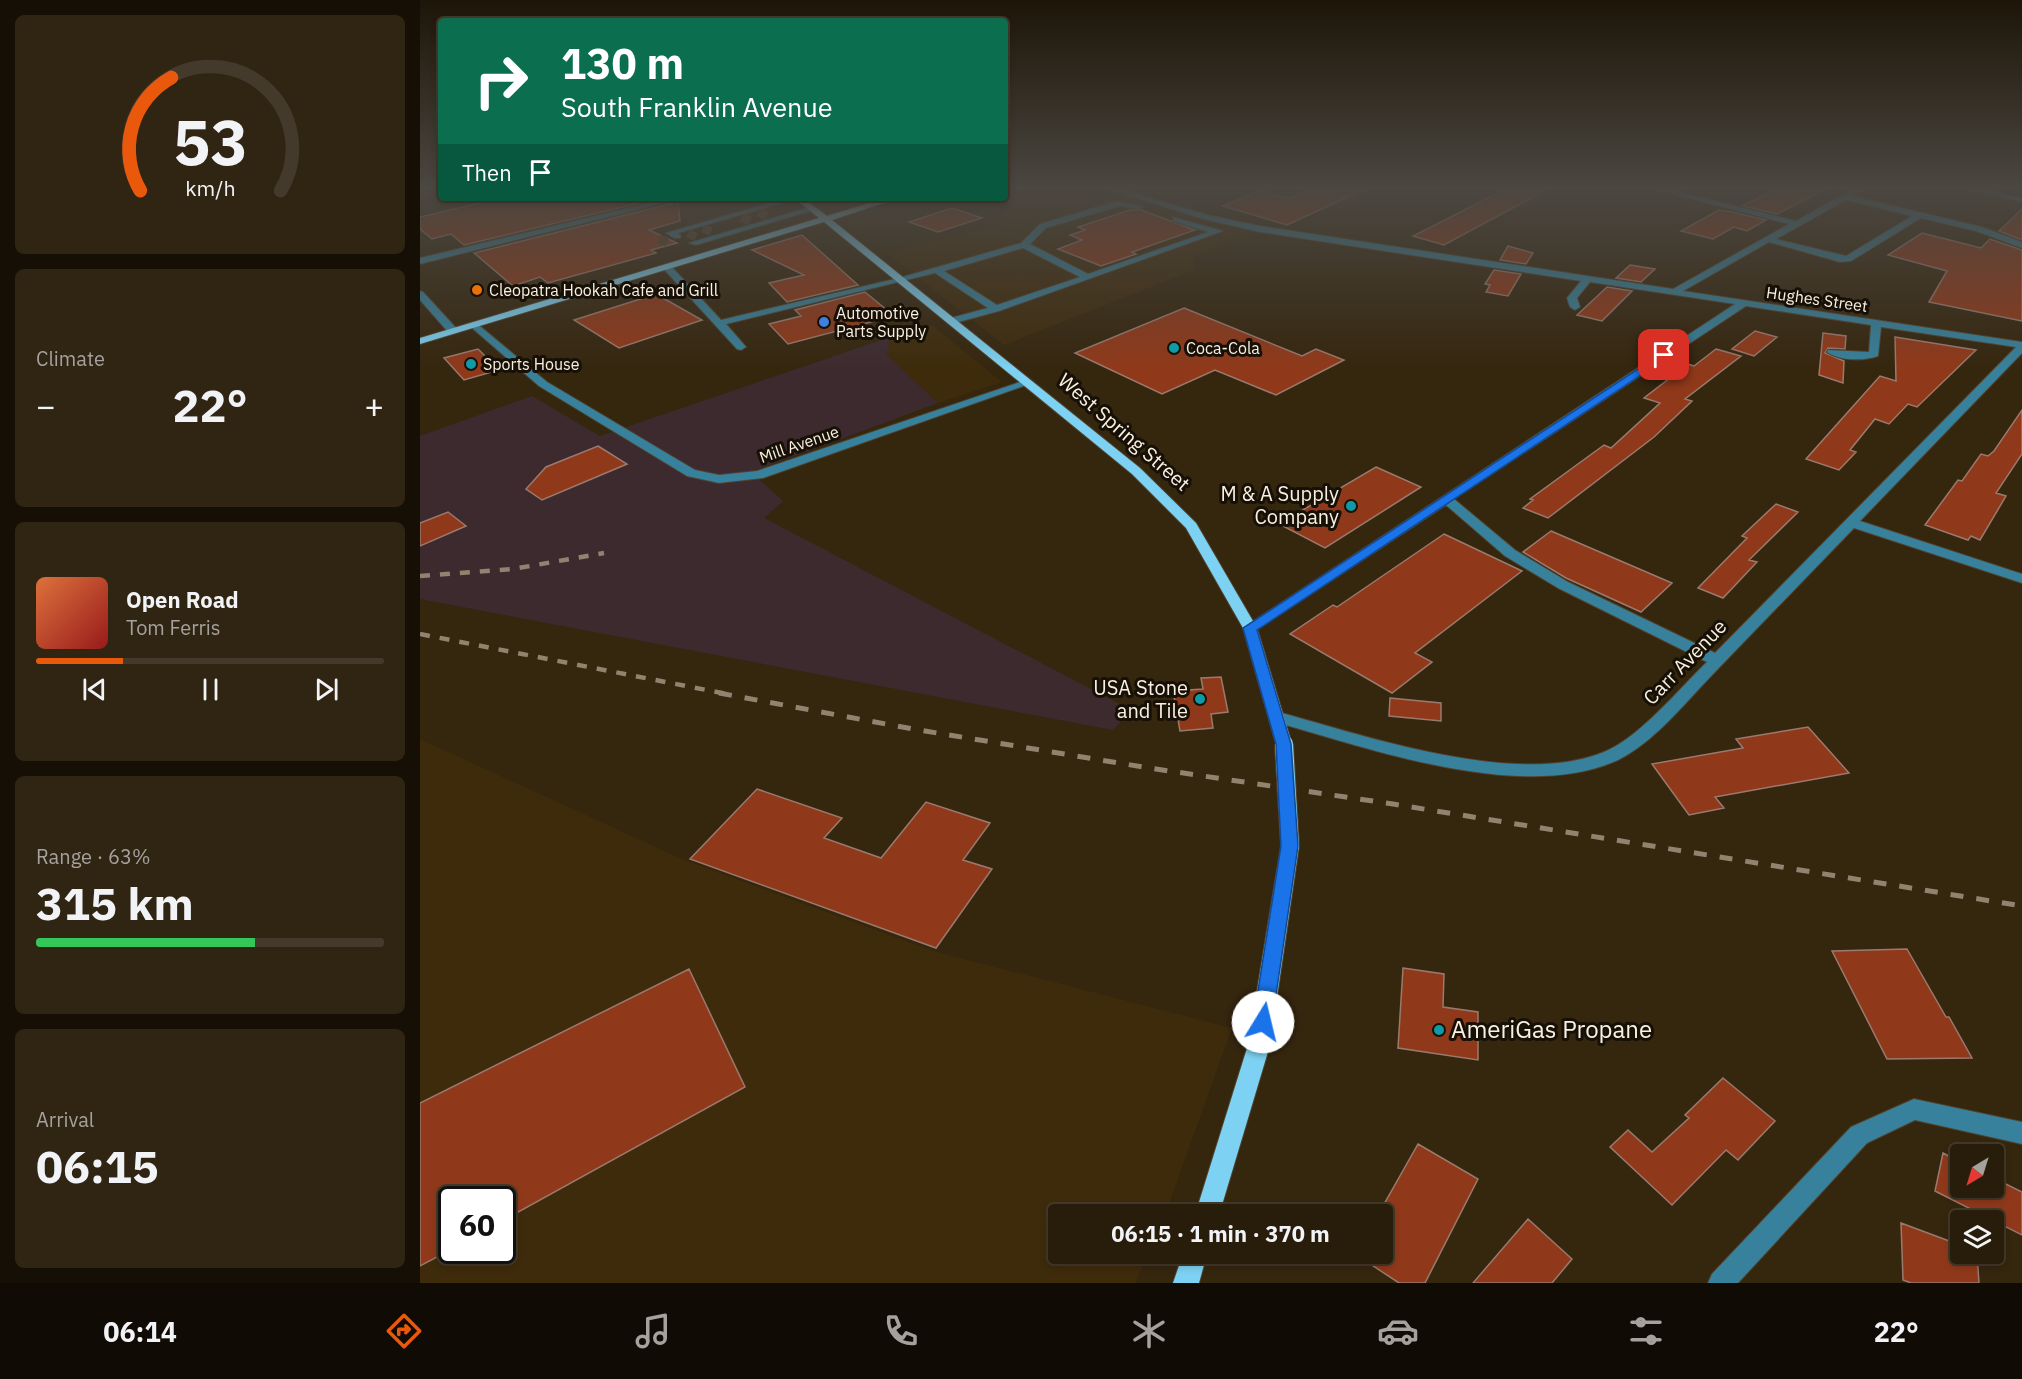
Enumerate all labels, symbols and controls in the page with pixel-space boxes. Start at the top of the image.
text: 130 m [561,36,684,91]
icon: right [462,42,540,120]
text: South Franklin Avenue [561,89,833,124]
text: 53 [173,101,247,182]
icon: arrive [524,156,557,189]
text: Then [462,158,512,187]
text: km/h [185,175,235,203]
place label: Cleopatra Hookah Cafe and Grill [489,280,718,300]
street label: Hughes Street [1765,282,1869,316]
marker: Cleopatra Hookah Cafe and Grill [470,283,484,297]
place label: Automotive Parts Supply [836,303,926,341]
marker: Automotive Parts Supply [817,315,831,329]
pin [1638,329,1689,380]
place label: Coca-Cola [1186,338,1260,358]
icon: arrive [1647,338,1680,371]
marker: Coca-Cola [1167,341,1181,355]
text: Climate [36,345,105,372]
place label: Sports House [483,354,580,374]
marker: Sports House [464,357,478,371]
street label: West Spring Street [1052,367,1196,497]
text: 22° [172,376,248,434]
text: − [36,384,56,427]
text: + [364,384,384,427]
street label: Mill Avenue [757,421,842,467]
place label: M & A Supply Company [1221,480,1339,530]
marker: M & A Supply Company [1344,499,1358,513]
text: Open Road [126,585,239,614]
street label: Carr Avenue [1637,613,1732,710]
text: Tom Ferris [126,614,221,641]
icon: previous [78,673,111,706]
icon: pause [194,673,227,706]
icon: next [310,673,343,706]
place label: USA Stone and Tile [1093,674,1188,724]
marker: USA Stone and Tile [1193,692,1207,706]
text: Range · 63% [36,843,151,870]
text: 315 km [36,874,194,932]
position arrow [1231,990,1295,1054]
place label: AmeriGas Propane [1451,1013,1652,1045]
marker: AmeriGas Propane [1432,1023,1446,1037]
text: Arrival [36,1106,94,1133]
text: 06:15 [36,1137,159,1195]
north arrow [1950,1144,2004,1198]
map controls [1950,1144,2004,1264]
speed limit sign: 60 [438,1186,516,1264]
button: layers [1950,1210,2004,1264]
text: 06:15 · 1 min · 370 m [1111,1219,1330,1248]
icon: directions [383,1310,425,1352]
icon: music [632,1310,674,1352]
icon: phone [880,1310,922,1352]
icon: climate [1128,1310,1170,1352]
icon: car [1377,1310,1419,1352]
icon: filters [1625,1310,1667,1352]
text: 06:14 [103,1314,177,1349]
text: 22° [1874,1314,1919,1349]

